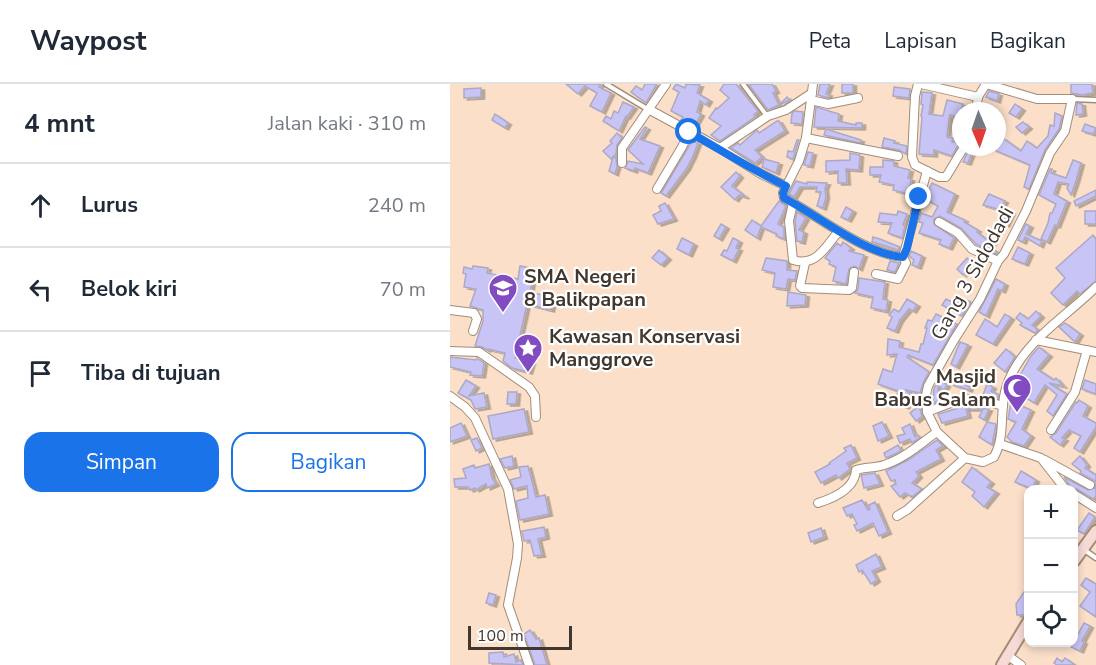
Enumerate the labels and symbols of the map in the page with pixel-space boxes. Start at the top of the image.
north arrow [952,102,1006,156]
route start [675,118,701,144]
route end [905,183,931,209]
street label: Gang 3 Sidodadi [925,202,1020,345]
place label: SMA Negeri 8 Balikpapan [524,263,646,313]
school or university icon: SMA Negeri 8 Balikpapan [487,272,519,314]
place label: Kawasan Konservasi Manggrove [549,323,740,373]
place icon: Kawasan Konservasi Manggrove [512,332,544,374]
place label: Masjid Babus Salam [874,363,996,413]
mosque icon: Masjid Babus Salam [1001,372,1033,414]
scale bar [468,623,572,650]

